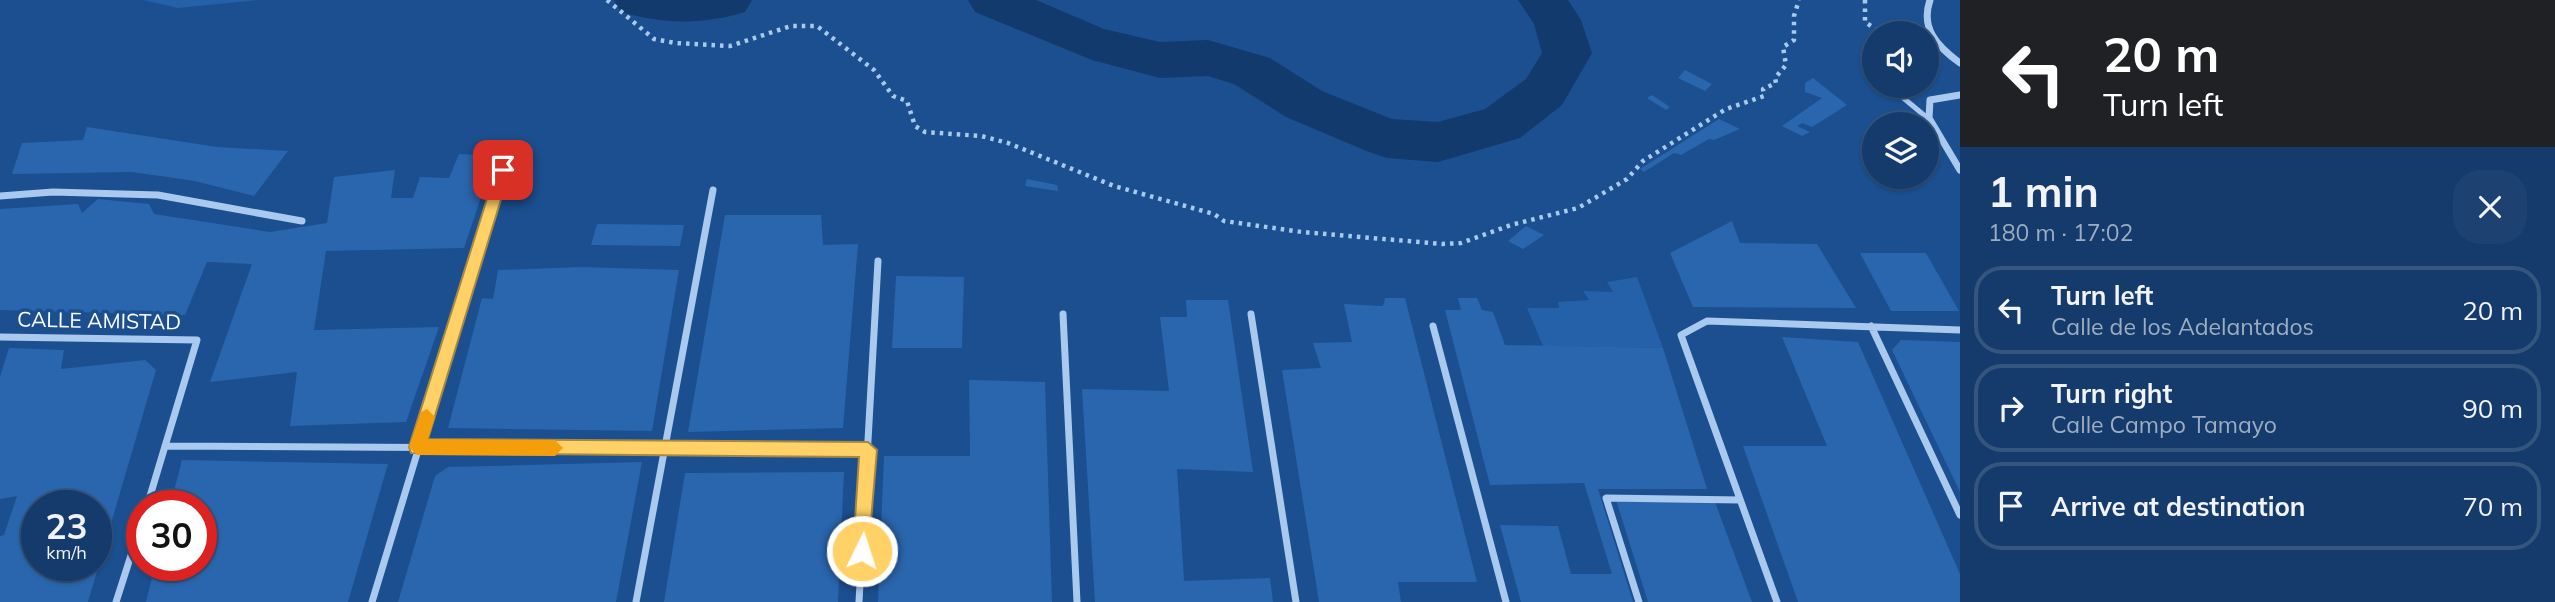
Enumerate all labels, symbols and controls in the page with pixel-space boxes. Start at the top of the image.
map controls [1862,21,1939,189]
button: sound [1862,21,1939,98]
text: 20 m [2103,23,2219,84]
icon: left [1988,28,2079,119]
text: Turn left [2103,84,2223,124]
button: layers [1862,112,1939,189]
pin [473,140,533,200]
icon: arrive [484,151,522,189]
text: 1 min [1988,165,2099,218]
button: close [2453,170,2527,244]
text: 180 m · 17:02 [1988,218,2133,247]
text: Turn left [2051,279,2153,312]
icon: left [1992,291,2030,329]
text: 20 m [2462,294,2523,327]
street label: CALLE AMISTAD [17,306,181,334]
text: Calle de los Adelantados [2051,312,2314,341]
text: Turn right [2051,377,2172,410]
icon: right [1992,389,2030,427]
text: 90 m [2462,392,2523,425]
text: Calle Campo Tamayo [2051,410,2277,439]
icon: arrive [1992,487,2030,525]
speed limit sign: 30 [126,490,217,581]
text: Arrive at destination [2051,490,2306,523]
text: 70 m [2462,490,2523,523]
text: 23 [45,504,88,548]
position arrow [825,514,899,588]
text: km/h [46,541,87,564]

